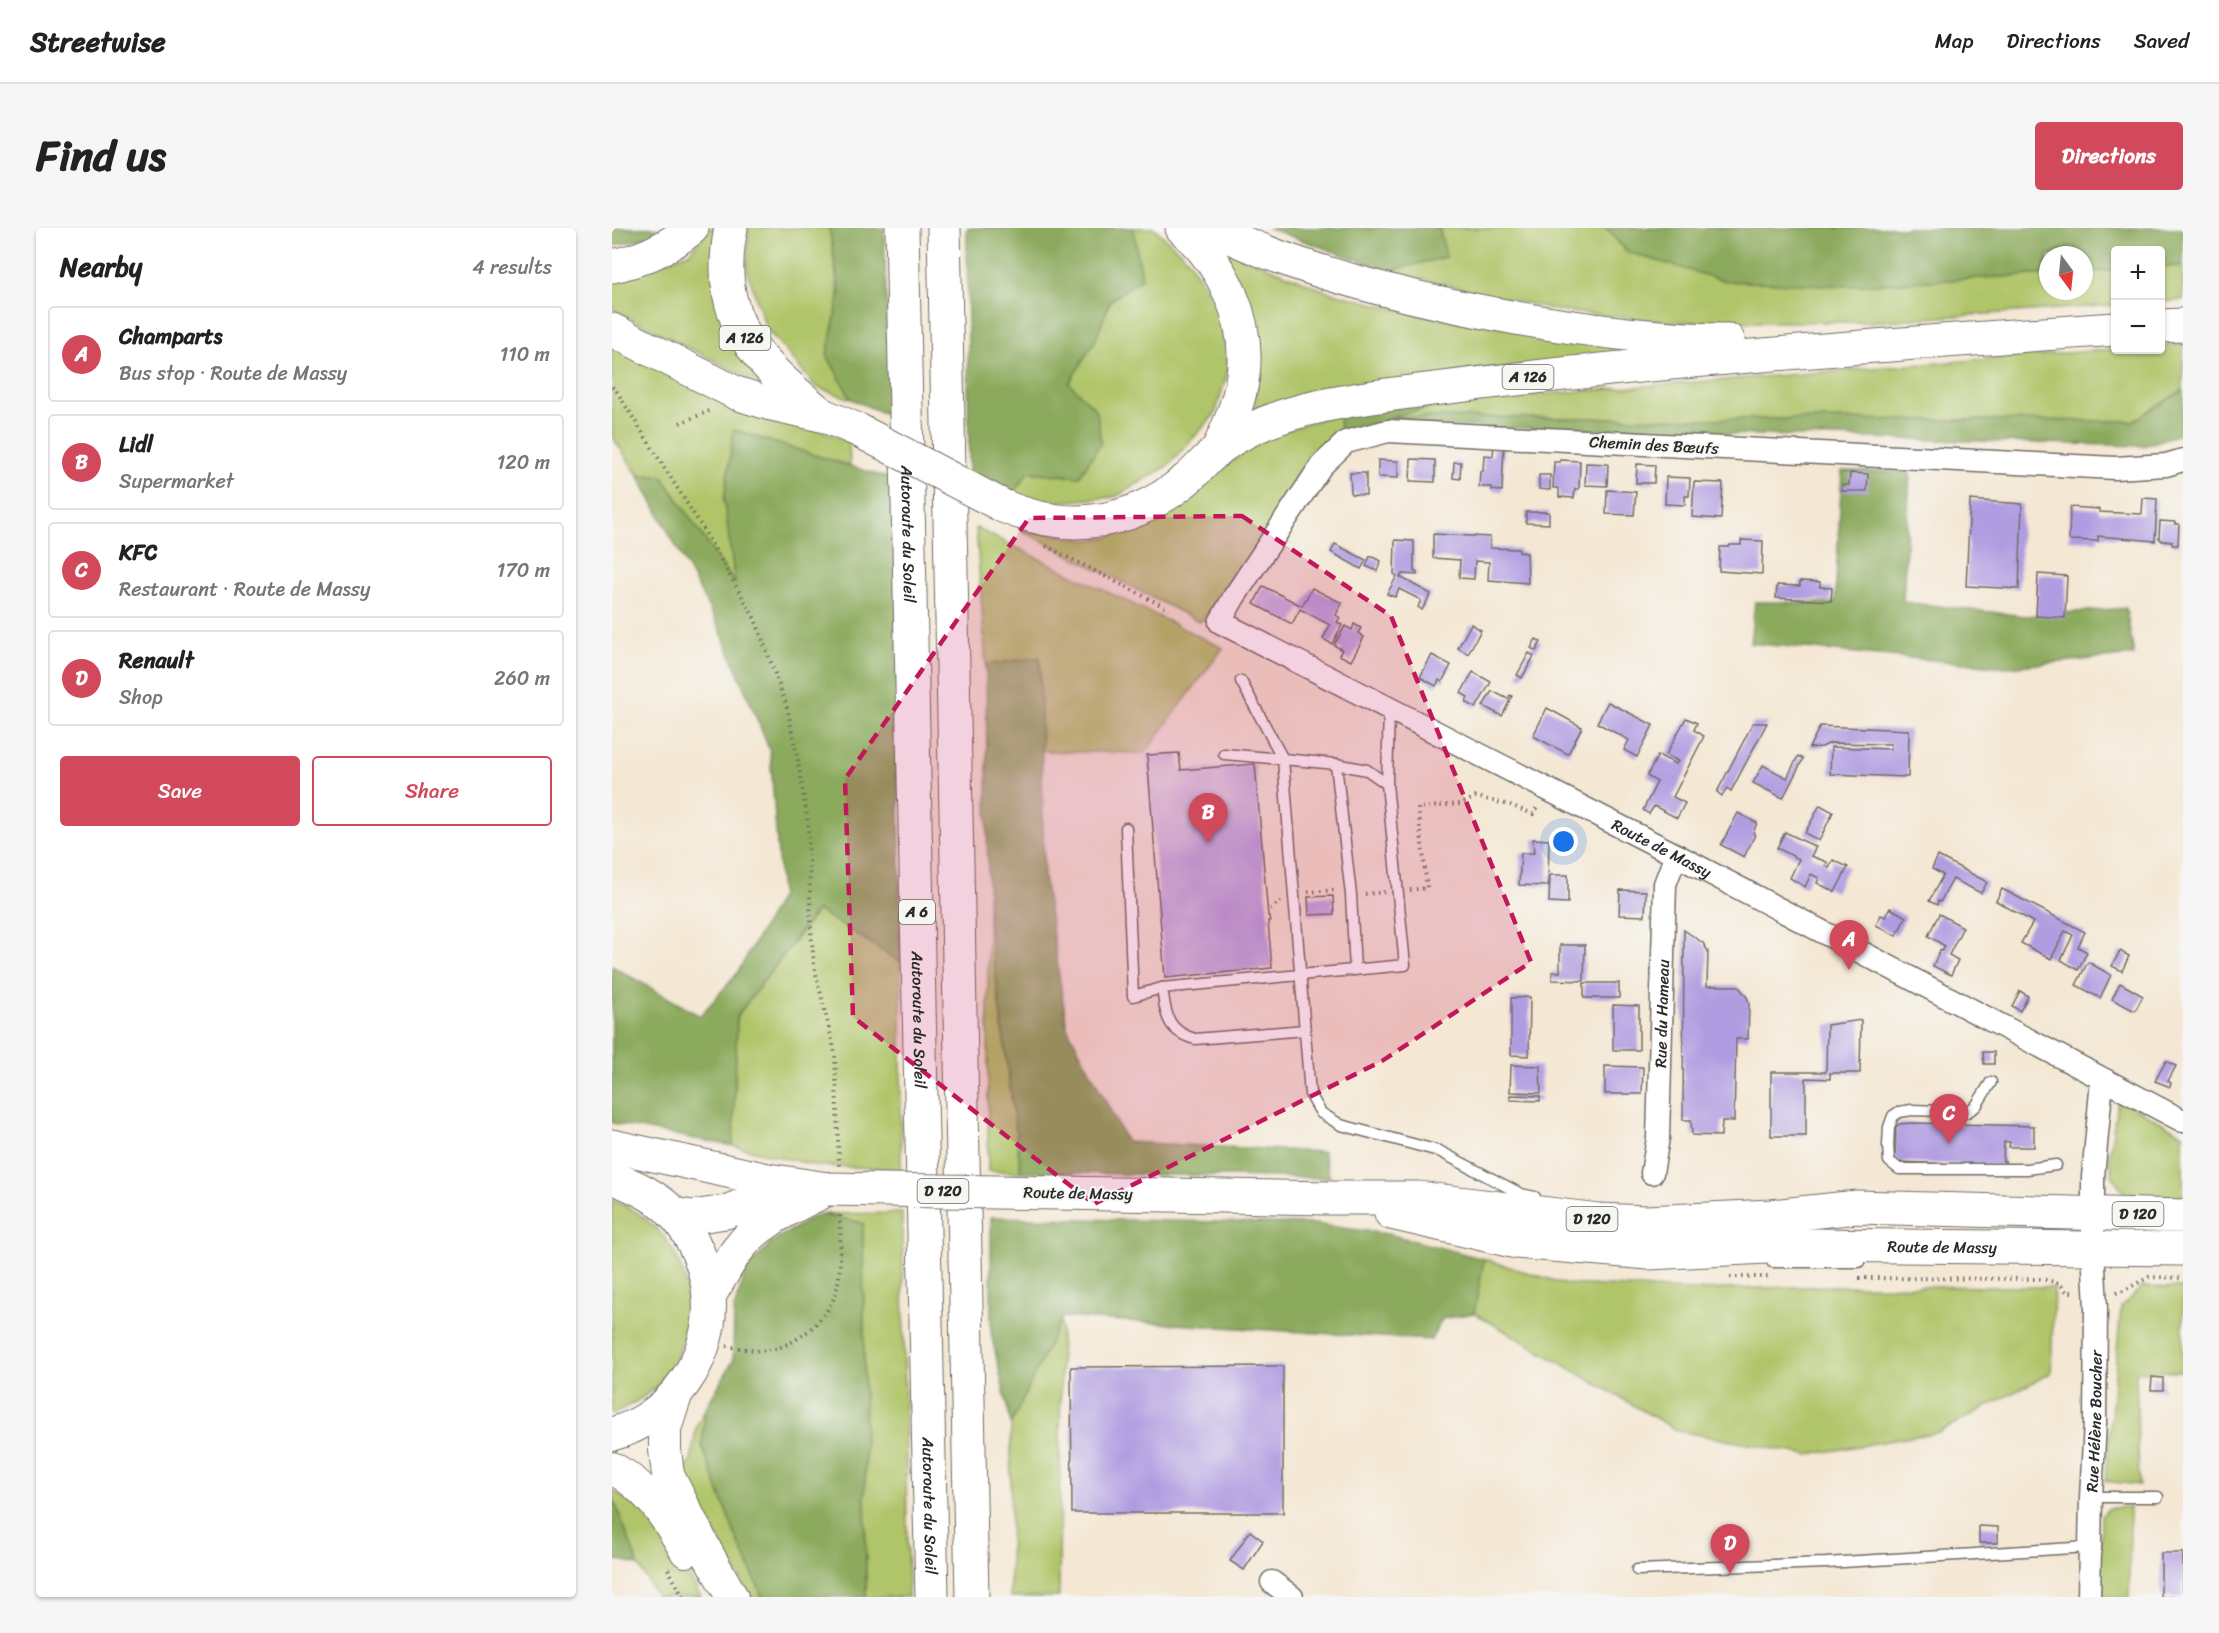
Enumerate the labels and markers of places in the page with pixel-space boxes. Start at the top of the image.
pin: B [1188,794,1228,843]
pin: A [1830,920,1868,970]
pin: C [1930,1094,1968,1144]
pin: D [1710,1524,1750,1574]

